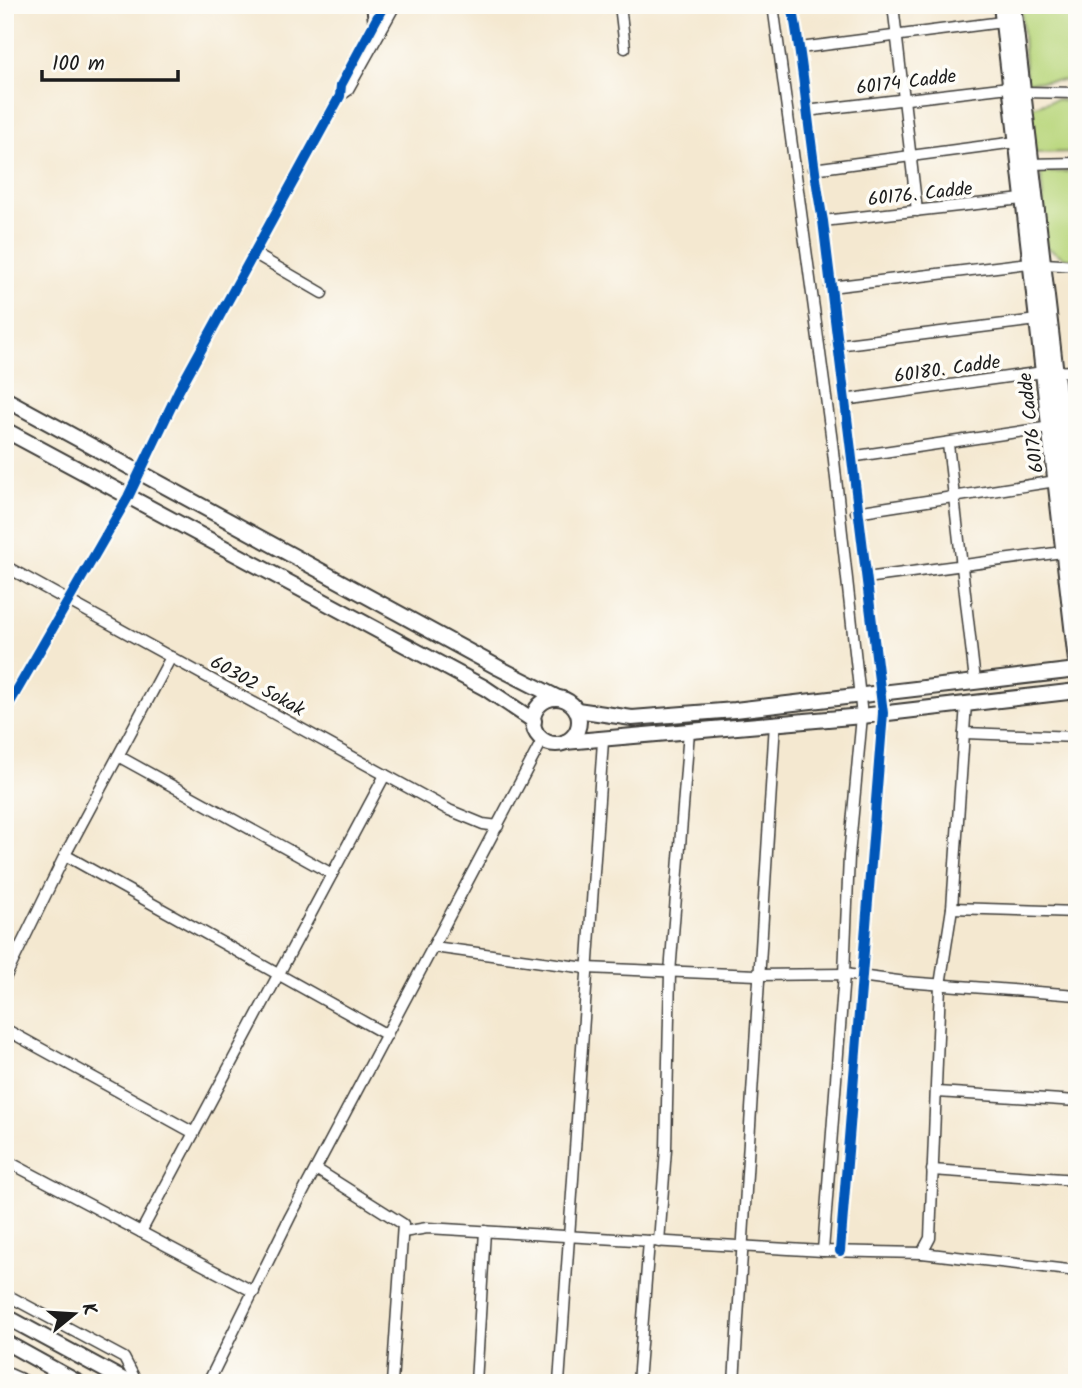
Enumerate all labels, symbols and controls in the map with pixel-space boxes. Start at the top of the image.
scale bar [42,38,178,82]
text: 100 m [52,48,105,81]
street label: 60174 Cadde [854,62,958,104]
street label: 60176. Cadde [866,175,975,215]
street label: 60180. Cadde [892,348,1003,392]
street label: 60176 Cadde [1011,370,1053,475]
street label: 60302 Sokak [204,648,310,725]
north arrow [38,1280,108,1350]
text: K [72,1299,104,1319]

